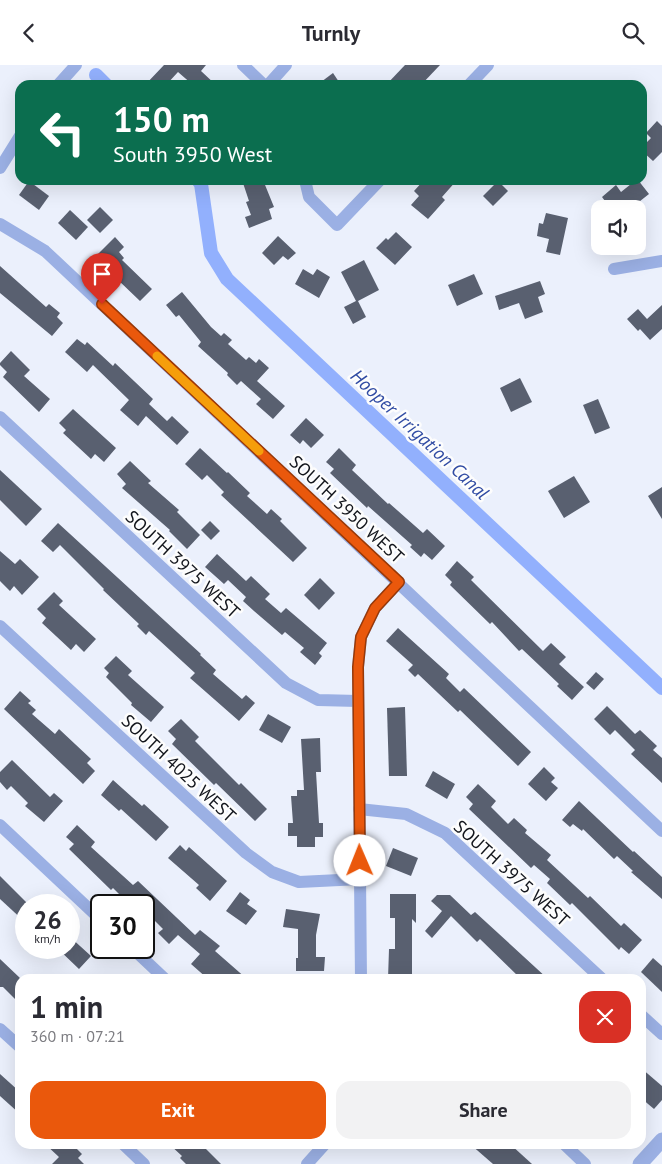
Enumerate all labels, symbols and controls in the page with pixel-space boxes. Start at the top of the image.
icon: back [15,19,43,47]
text: Turnly [302,19,360,47]
icon: search [619,19,647,47]
text: 150 m [113,96,210,142]
icon: left [30,100,95,165]
text: South 3950 West [113,140,272,168]
map controls [591,200,646,255]
button: sound [591,200,646,255]
pin [81,253,123,304]
icon: arrive [88,260,116,288]
water label: Hooper Irrigation Canal [346,364,494,504]
street label: SOUTH 3950 WEST [285,450,409,568]
street label: SOUTH 3975 WEST [121,505,245,623]
street label: SOUTH 4025 WEST [117,709,241,827]
street label: SOUTH 3975 WEST [449,815,575,931]
position arrow [333,834,385,886]
speed limit sign: 30 [90,894,155,959]
text: 26 [33,904,62,936]
text: km/h [34,931,61,946]
text: 1 min [30,987,103,1026]
button: close [579,991,631,1043]
text: 360 m · 07:21 [30,1026,125,1046]
button: Exit [30,1081,326,1139]
button: Share [336,1081,631,1139]

